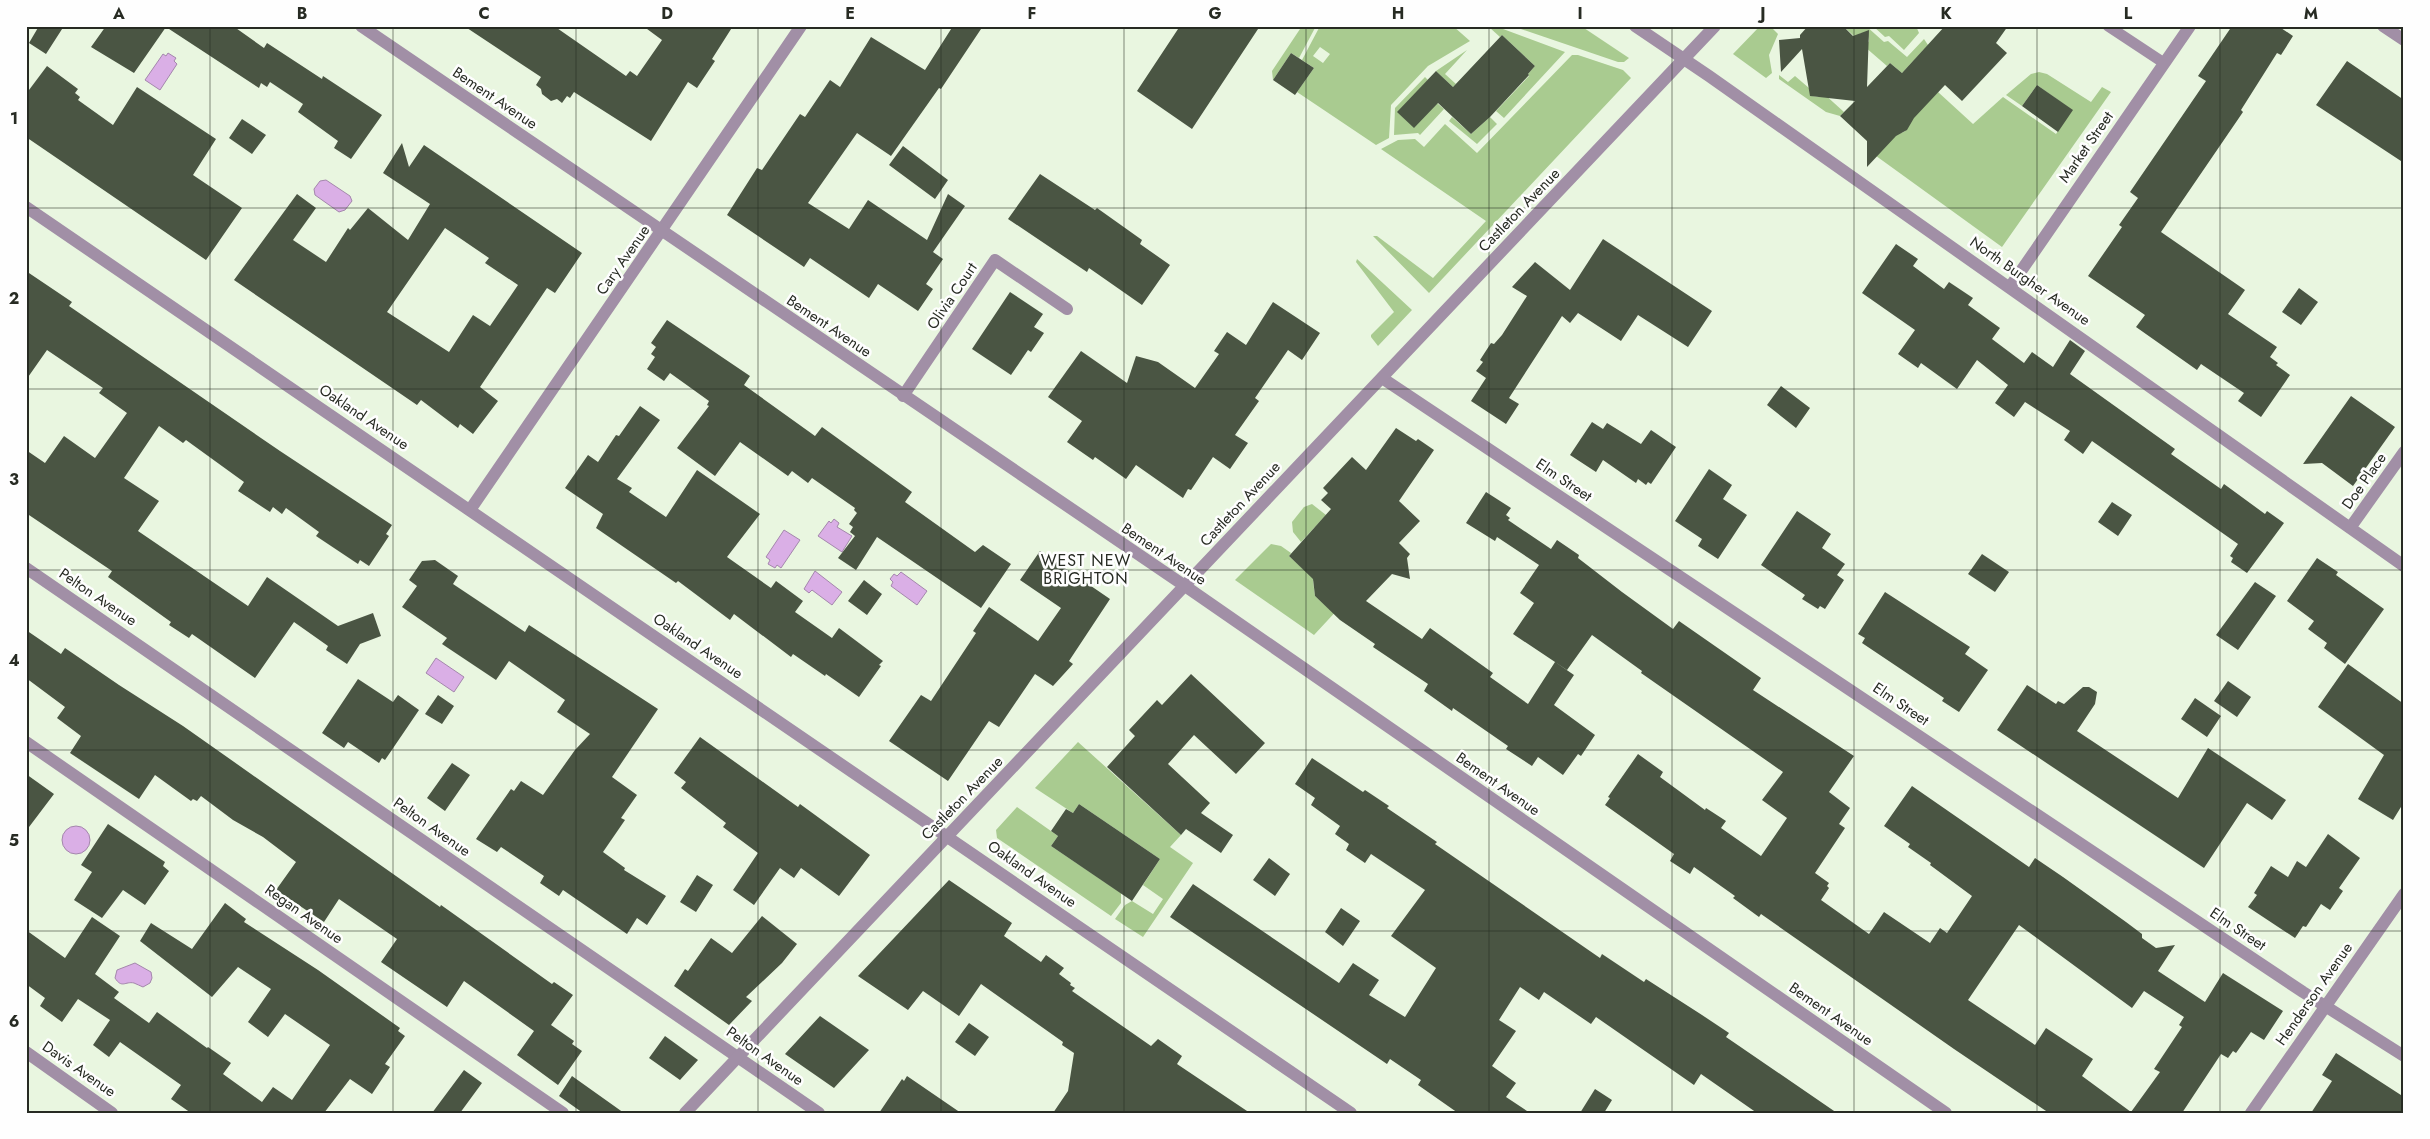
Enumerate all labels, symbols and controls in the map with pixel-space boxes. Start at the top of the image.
text: A [112,2,125,25]
text: B [297,2,307,25]
text: C [478,2,490,25]
text: D [661,2,673,25]
text: E [845,2,855,25]
text: F [1028,2,1036,25]
text: G [1208,2,1222,25]
text: H [1392,2,1404,25]
text: I [1577,2,1583,25]
text: J [1757,2,1766,25]
text: K [1940,2,1952,25]
text: L [2124,2,2133,25]
text: M [2304,2,2318,25]
street label: Bement Avenue [448,61,542,135]
text: 1 [10,107,18,130]
street label: Market Street [2053,107,2119,187]
street label: Castleton Avenue [1473,163,1565,257]
street label: Cary Avenue [591,220,655,299]
street label: North Burgher Avenue [1965,231,2095,331]
street label: Olivia Court [921,258,983,334]
text: 2 [9,287,19,310]
street label: Bement Avenue [782,289,876,363]
street label: Oakland Avenue [315,379,413,455]
street label: Doe Place [2337,448,2392,514]
street label: Elm Street [1531,453,1597,507]
street label: Castleton Avenue [1195,456,1285,551]
text: 3 [9,468,19,491]
street label: Bement Avenue [1117,517,1211,591]
district label: WEST NEW BRIGHTON [1041,549,1131,590]
street label: Pelton Avenue [55,563,142,631]
street label: Oakland Avenue [649,608,747,684]
text: 4 [8,649,20,672]
street label: Elm Street [1868,677,1934,731]
street label: Bement Avenue [1451,747,1545,821]
street label: Castleton Avenue [916,751,1008,845]
street label: Pelton Avenue [389,792,475,862]
text: 5 [9,829,19,852]
street label: Oakland Avenue [983,835,1081,913]
street label: Regan Avenue [260,879,348,949]
street label: Elm Street [2205,902,2271,956]
street label: Henderson Avenue [2270,938,2358,1050]
street label: Bement Avenue [1784,977,1878,1051]
text: 6 [9,1010,19,1033]
street label: Pelton Avenue [722,1021,808,1091]
street label: Davis Avenue [38,1036,120,1103]

